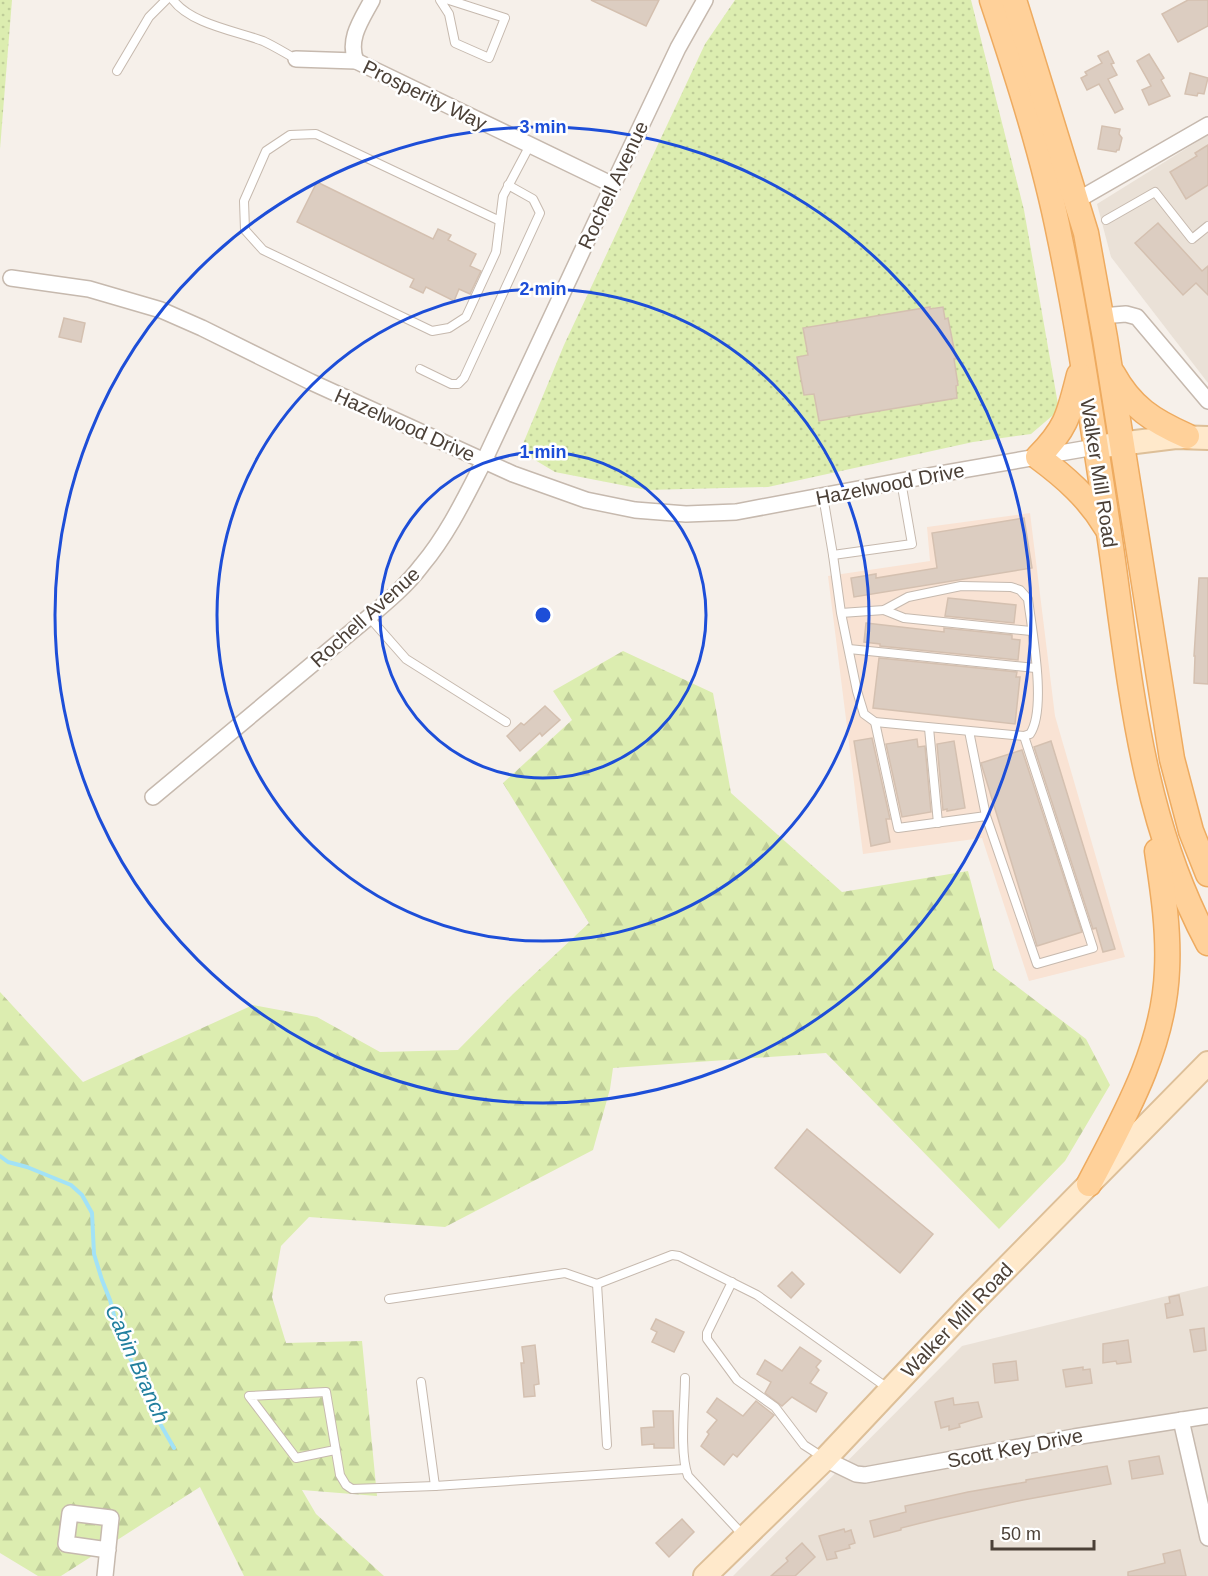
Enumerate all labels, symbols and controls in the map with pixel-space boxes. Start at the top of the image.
street label: Prosperity Way [360,56,490,134]
text: 3 min [519,117,567,137]
street label: Rochell Avenue [574,118,652,252]
text: 2 min [519,279,567,299]
street label: Hazelwood Drive [331,384,479,466]
street label: Walker Mill Road [1076,397,1122,549]
text: 1 min [519,442,567,462]
street label: Hazelwood Drive [814,459,966,509]
street label: Rochell Avenue [306,562,424,672]
centre of rings [533,605,553,625]
street label: Walker Mill Road [897,1258,1017,1382]
water label: Cabin Branch [101,1301,174,1427]
street label: Scott Key Drive [945,1424,1085,1472]
scale bar [992,1513,1094,1551]
text: 50 m [1001,1524,1041,1544]

